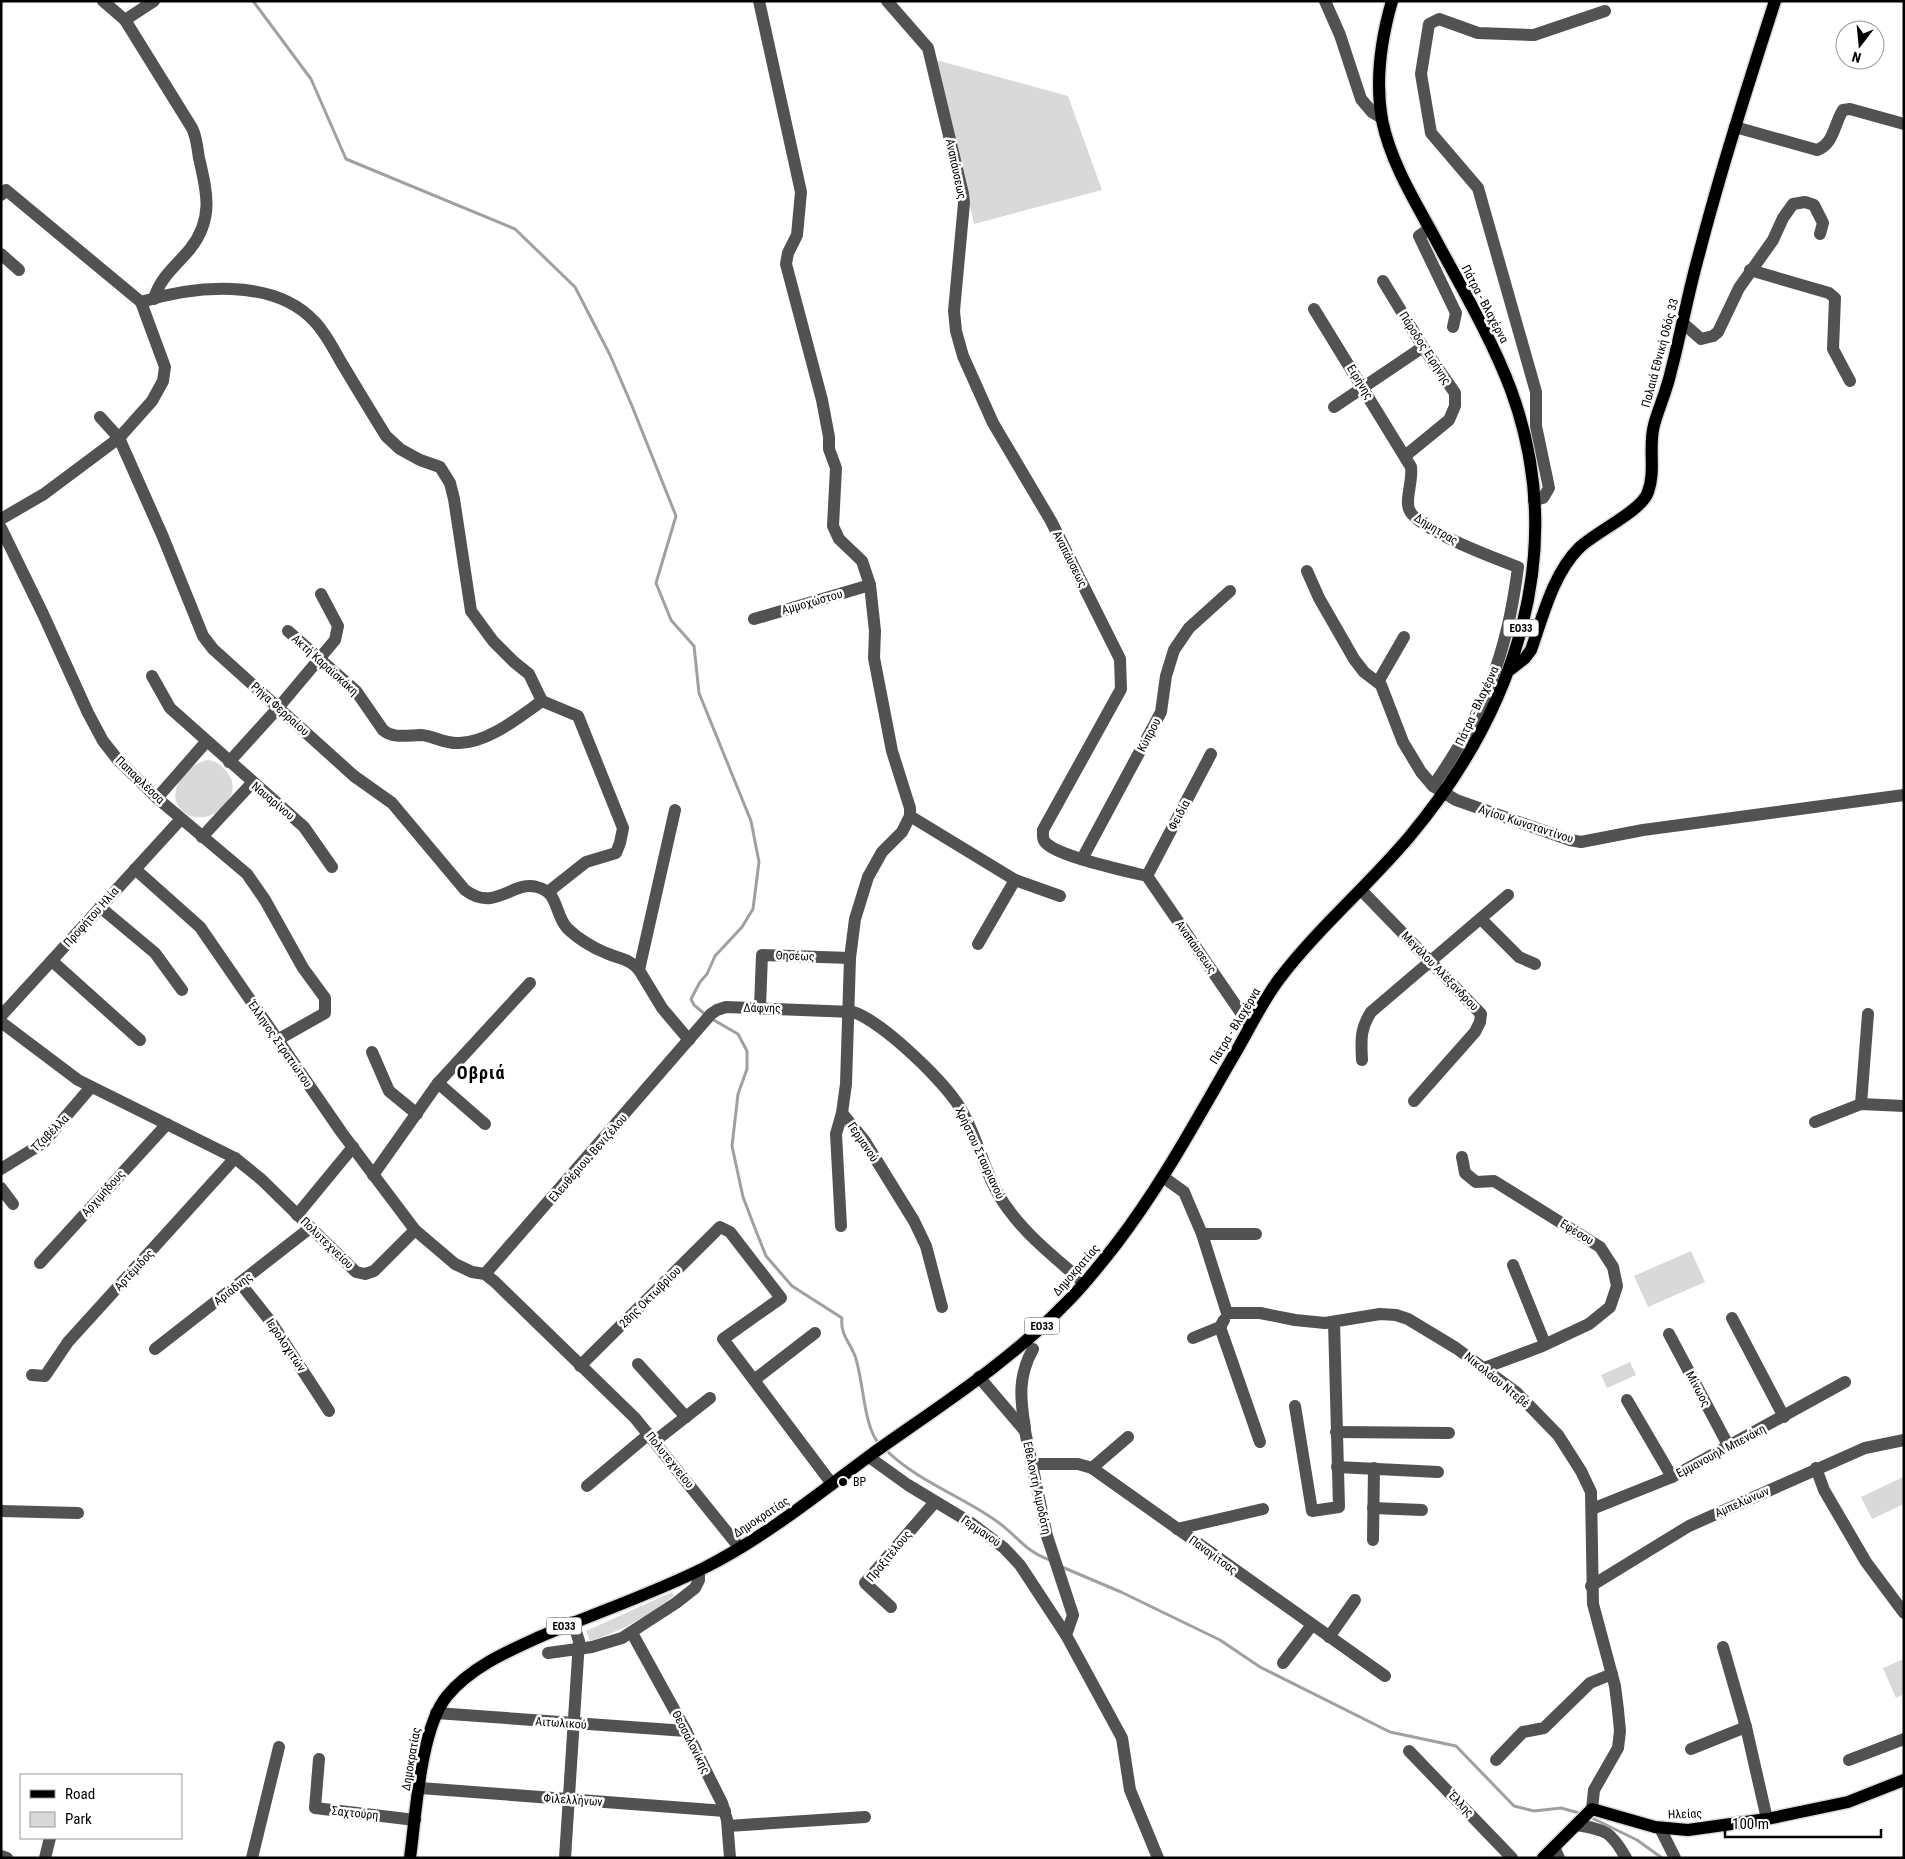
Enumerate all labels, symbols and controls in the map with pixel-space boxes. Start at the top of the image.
north arrow [1835,20,1885,70]
text: N [1850,49,1863,66]
street label: Αναπάυσεως [943,137,969,201]
street label: Πάτρα - Βλαχέρνα [1459,263,1511,345]
street label: Παλαιά Εθνική Οδός 33 [1639,297,1681,409]
street label: Πάροδος Ειρήνης [1396,309,1454,387]
street label: Ειρήνης [1344,362,1376,402]
street label: Δήμητρας [1412,511,1461,548]
street label: Αναπάυσεως [1050,528,1090,590]
street label: Αμμοχώστου [780,587,844,617]
road number: ΕΟ33 [1504,620,1538,636]
street label: Ακτή Καραϊσκάκη [289,631,361,699]
street label: Πάτρα - Βλαχέρνα [1452,664,1502,748]
street label: Ρήγα Φερραίου [248,679,312,739]
street label: Κύπρου [1134,716,1164,754]
street label: Παπαφλέσσα [113,753,167,807]
street label: Ναυαρίνου [249,779,297,823]
street label: Φειδία [1165,797,1193,833]
street label: Αγίου Κωνσταντίνου [1477,802,1575,846]
street label: Προφήτου Ηλία [60,884,122,950]
street label: Αναπάυσεως [1173,918,1220,976]
street label: Μεγάλου Αλέξανδρου [1398,929,1482,1014]
street label: Θησέως [775,948,815,964]
street label: Πάτρα - Βλαχέρνα [1207,985,1263,1067]
street label: Έλληνος Στρατιώτου [244,997,315,1090]
street label: Δάφνης [743,1001,781,1015]
district label: Οβριά [457,1062,505,1083]
street label: Χρήστου Σταυριανού [953,1105,1008,1201]
street label: Τζαβέλλα [28,1111,72,1155]
street label: Ελευθέριου. Βενιζέλου [546,1111,630,1205]
street label: Γερμανού [845,1119,881,1165]
street label: Αρχιμήδους [78,1167,128,1219]
street label: Πολυτεχνείου [298,1214,357,1272]
street label: Εφέσου [1558,1216,1597,1248]
street label: Δημοκρατίας [1050,1241,1102,1299]
street label: Αρτέμιδος [111,1246,157,1294]
street label: 28ης Οκτωβρίου [616,1263,684,1331]
street label: Αριάδνης [211,1269,255,1308]
street label: Ιερολοχιτών [263,1316,309,1374]
road number: ΕΟ33 [1024,1318,1060,1334]
street label: Νικολάου Ντεβέ [1462,1349,1533,1411]
street label: Μίνωος [1683,1369,1713,1409]
street label: Εμμανουήλ Μπενάκη [1674,1422,1768,1480]
street label: Πολυτεχνείου [643,1429,697,1491]
street label: Εθελοντή Αιμοδότη [1020,1440,1054,1536]
place label: BP [853,1475,867,1489]
marker: BP [837,1476,849,1488]
street label: Αμπελώνων [1713,1484,1771,1520]
street label: Δημοκρατίας [730,1494,792,1540]
street label: Γερμανού [959,1512,1004,1550]
street label: Πραξιτέλους [864,1527,915,1585]
street label: Παναγίτσας [1186,1533,1240,1577]
road number: ΕΟ33 [546,1618,582,1634]
street label: Θεσσαλονίκης [669,1708,713,1776]
street label: Αιτωλικού [535,1714,587,1732]
street label: Δημοκρατίας [399,1726,424,1792]
legend [20,1774,182,1839]
text: Road [65,1785,95,1803]
street label: Έλλης [1445,1788,1477,1820]
street label: Φιλελλήνων [543,1791,603,1809]
street label: Σαχτούρη [331,1804,379,1822]
street label: Ηλείας [1668,1806,1703,1822]
scale bar [1725,1806,1881,1838]
text: Park [65,1810,92,1828]
text: 100 m [1732,1815,1769,1833]

